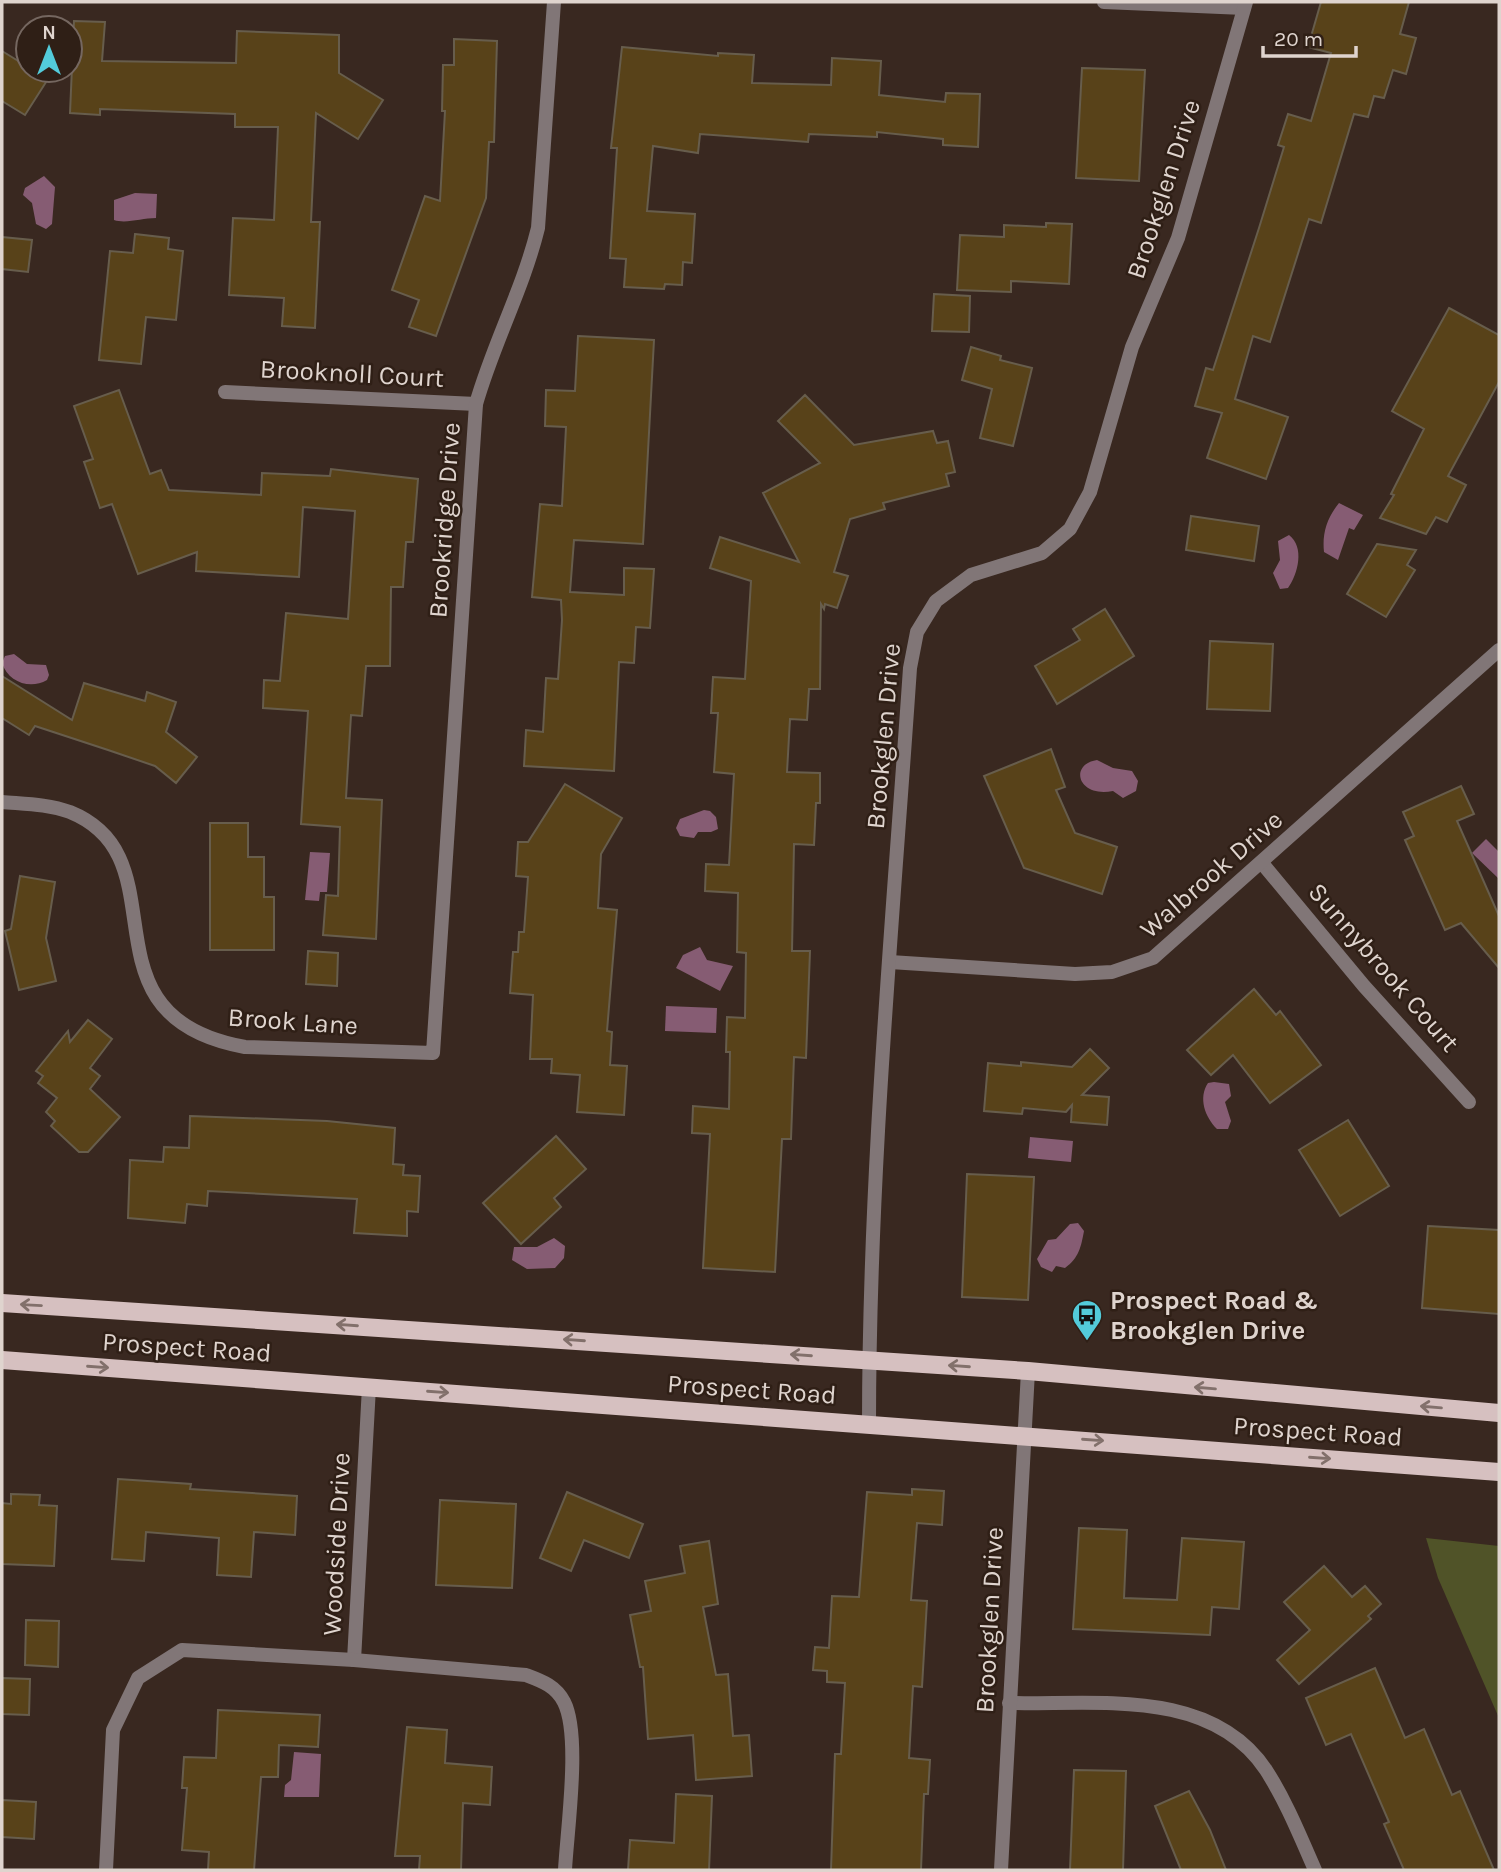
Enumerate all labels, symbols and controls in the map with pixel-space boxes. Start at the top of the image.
north arrow [14,14,84,84]
scale bar [1263,14,1356,58]
text: N [42,22,56,44]
text: 20 m [1274,27,1323,51]
street label: Brookglen Drive [1120,96,1207,283]
street label: Brooknoll Court [259,353,445,394]
street label: Brookridge Drive [422,421,467,619]
street label: Brookglen Drive [860,642,907,830]
street label: Walbrook Drive [1134,804,1289,945]
street label: Sunnybrook Court [1302,876,1466,1058]
street label: Brook Lane [227,1001,359,1042]
place label: Prospect Road & Brookglen Drive [1110,1285,1318,1346]
one-way arrow [20,1298,43,1311]
bus stop icon: Prospect Road & Brookglen Drive [1070,1298,1104,1342]
one-way arrow [335,1318,358,1331]
street label: Prospect Road [101,1326,273,1369]
one-way arrow [563,1333,585,1346]
one-way arrow [789,1349,812,1362]
one-way arrow [948,1360,971,1373]
one-way arrow [87,1361,109,1374]
street label: Prospect Road [666,1368,838,1411]
one-way arrow [1194,1381,1216,1394]
one-way arrow [426,1386,448,1399]
one-way arrow [1420,1400,1443,1413]
street label: Prospect Road [1232,1410,1404,1453]
one-way arrow [1081,1434,1104,1447]
street label: Woodside Drive [316,1452,357,1636]
one-way arrow [1308,1452,1331,1465]
street label: Brookglen Drive [969,1526,1010,1714]

